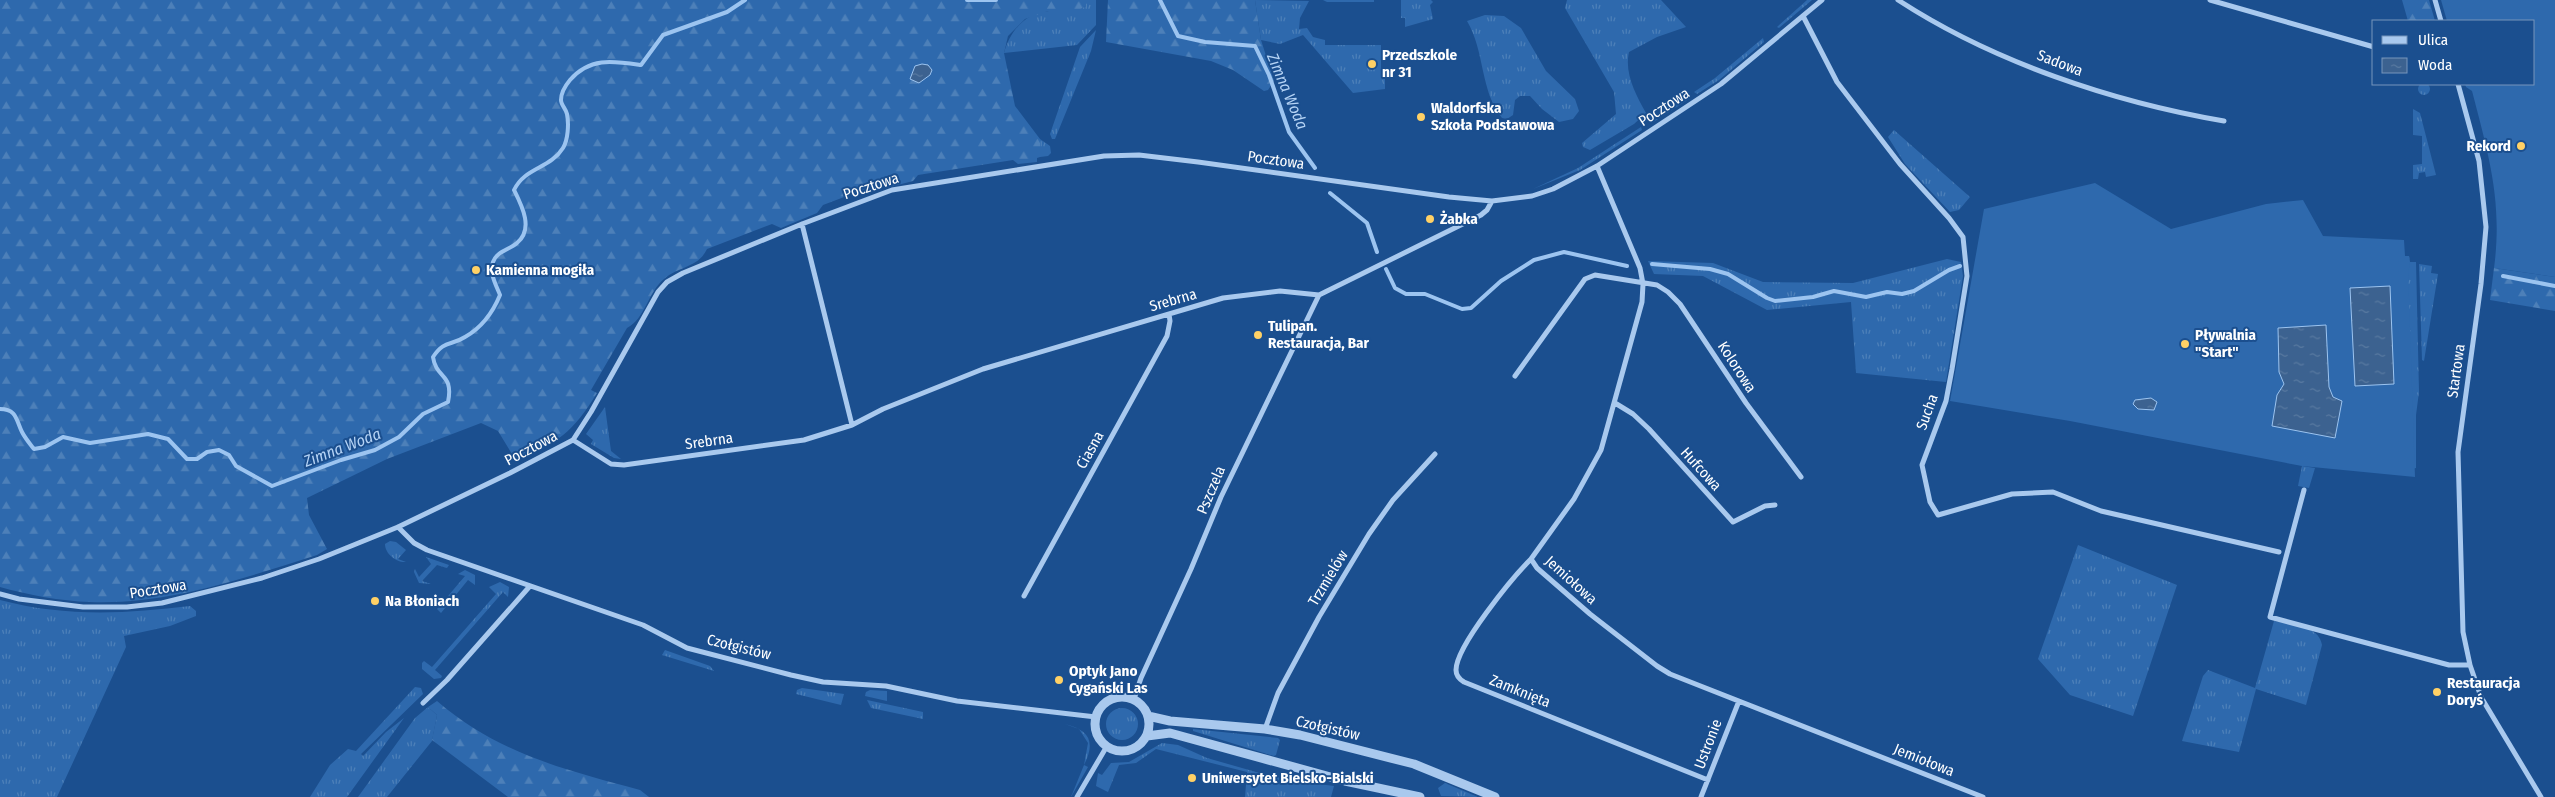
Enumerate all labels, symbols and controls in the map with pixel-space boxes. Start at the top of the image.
legend [2372,20,2535,85]
text: Ulica [2418,31,2448,49]
place label: Przedszkole nr 31 [1382,46,1457,81]
street label: Sadowa [2035,46,2085,80]
water label: Zimna Woda [1263,49,1312,132]
text: Woda [2418,56,2452,74]
marker: Przedszkole nr 31 [1366,58,1378,70]
street label: Pocztowa [1635,84,1693,130]
place label: Waldorfska Szkoła Podstawowa [1431,99,1555,134]
marker: Waldorfska Szkoła Podstawowa [1415,111,1427,123]
place label: Rekord [2466,137,2511,155]
marker: Rekord [2515,140,2527,152]
street label: Pocztowa [1246,147,1306,173]
street label: Pocztowa [841,169,901,203]
place label: Żabka [1440,210,1478,228]
marker: Żabka [1424,213,1436,225]
place label: Kamienna mogiła [486,261,595,279]
marker: Kamienna mogiła [470,264,482,276]
street label: Srebrna [1147,285,1199,315]
place label: Tulipan. Restauracja, Bar [1268,317,1369,352]
place label: Pływalnia "Start" [2195,326,2256,361]
marker: Tulipan. Restauracja, Bar [1252,329,1264,341]
street label: Kolorowa [1714,338,1760,396]
marker: Pływalnia "Start" [2179,338,2191,350]
street label: Startowa [2443,343,2469,399]
street label: Sucha [1912,392,1942,432]
water label: Zimna Woda [300,424,383,471]
street label: Pocztowa [502,427,560,469]
street label: Ciasna [1072,428,1108,472]
street label: Srebrna [684,429,734,453]
street label: Hufcowa [1677,444,1725,494]
street label: Pszczela [1193,463,1229,517]
street label: Trzmielów [1304,547,1352,609]
street label: Jemiołowa [1541,552,1601,608]
street label: Pocztowa [128,576,188,602]
place label: Na Błoniach [385,592,459,610]
marker: Na Błoniach [369,595,381,607]
street label: Czołgistów [705,630,773,664]
place label: Optyk Jano Cygański Las [1069,662,1148,697]
street label: Zamknięta [1487,671,1553,711]
marker: Optyk Jano Cygański Las [1053,674,1065,686]
place label: Restauracja Doryś [2447,674,2521,709]
marker: Restauracja Doryś [2431,686,2443,698]
street label: Czołgistów [1294,712,1362,744]
street label: Ustronie [1690,717,1726,771]
street label: Jemiołowa [1891,740,1957,780]
place label: Uniwersytet Bielsko-Bialski [1202,769,1374,787]
marker: Uniwersytet Bielsko-Bialski [1186,772,1198,784]

